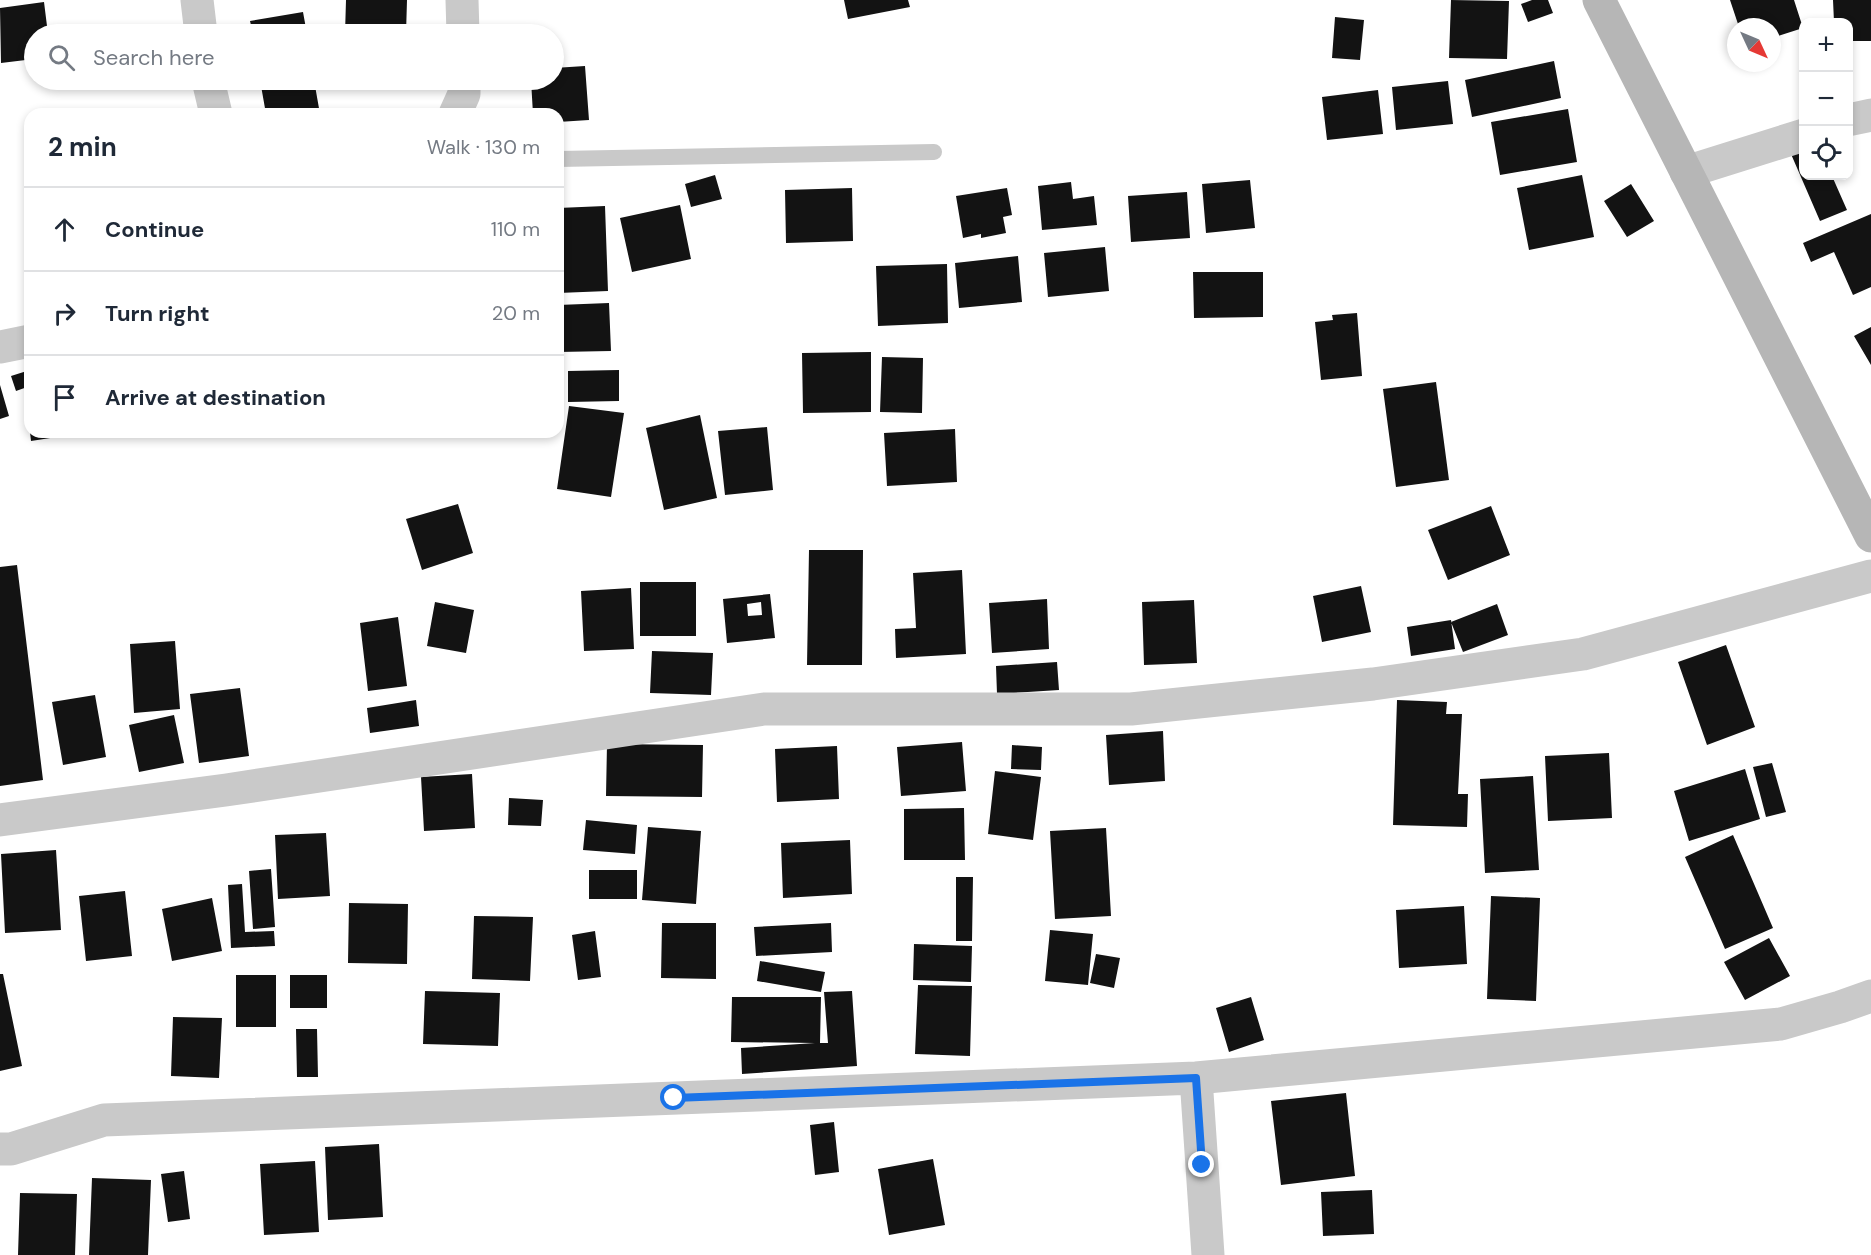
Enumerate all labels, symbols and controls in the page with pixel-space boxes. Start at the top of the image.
north arrow [1727,18,1781,72]
map controls [1799,18,1853,180]
button: + [1799,18,1853,72]
search box [24,24,564,90]
icon: search [45,41,78,74]
text: Search here [93,43,214,72]
button: − [1799,72,1853,126]
button: locate [1799,126,1853,180]
text: 2 min [48,130,117,164]
text: Walk · 130 m [427,134,540,160]
icon: ahead [48,213,81,246]
text: Continue [105,215,204,244]
text: 110 m [491,216,540,242]
icon: right [48,297,81,330]
text: Turn right [105,299,210,328]
text: 20 m [492,300,540,326]
icon: arrive [48,381,81,414]
text: Arrive at destination [105,383,326,412]
route start [660,1084,686,1110]
route end [1188,1151,1214,1177]

